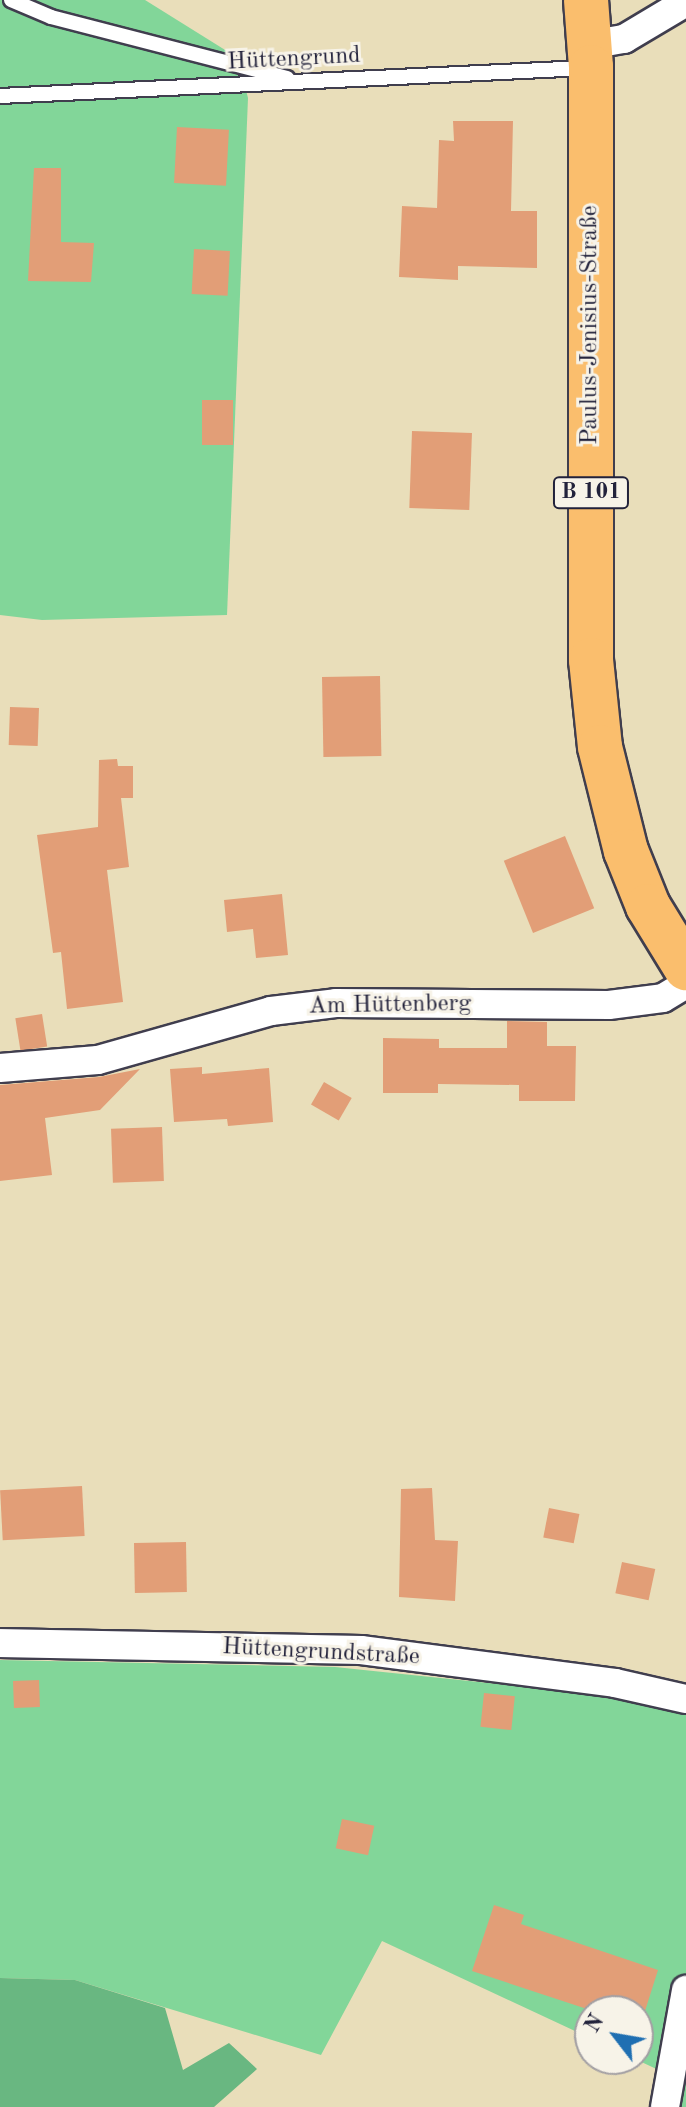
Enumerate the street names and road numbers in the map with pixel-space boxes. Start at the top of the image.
street label: Hüttengrund [227,42,361,78]
street label: Paulus-Jenisius-Straße [577,205,605,445]
road number: B 101 [551,475,631,511]
street label: Am Hüttenberg [308,990,472,1022]
street label: Hüttengrundstraße [221,1633,421,1673]

